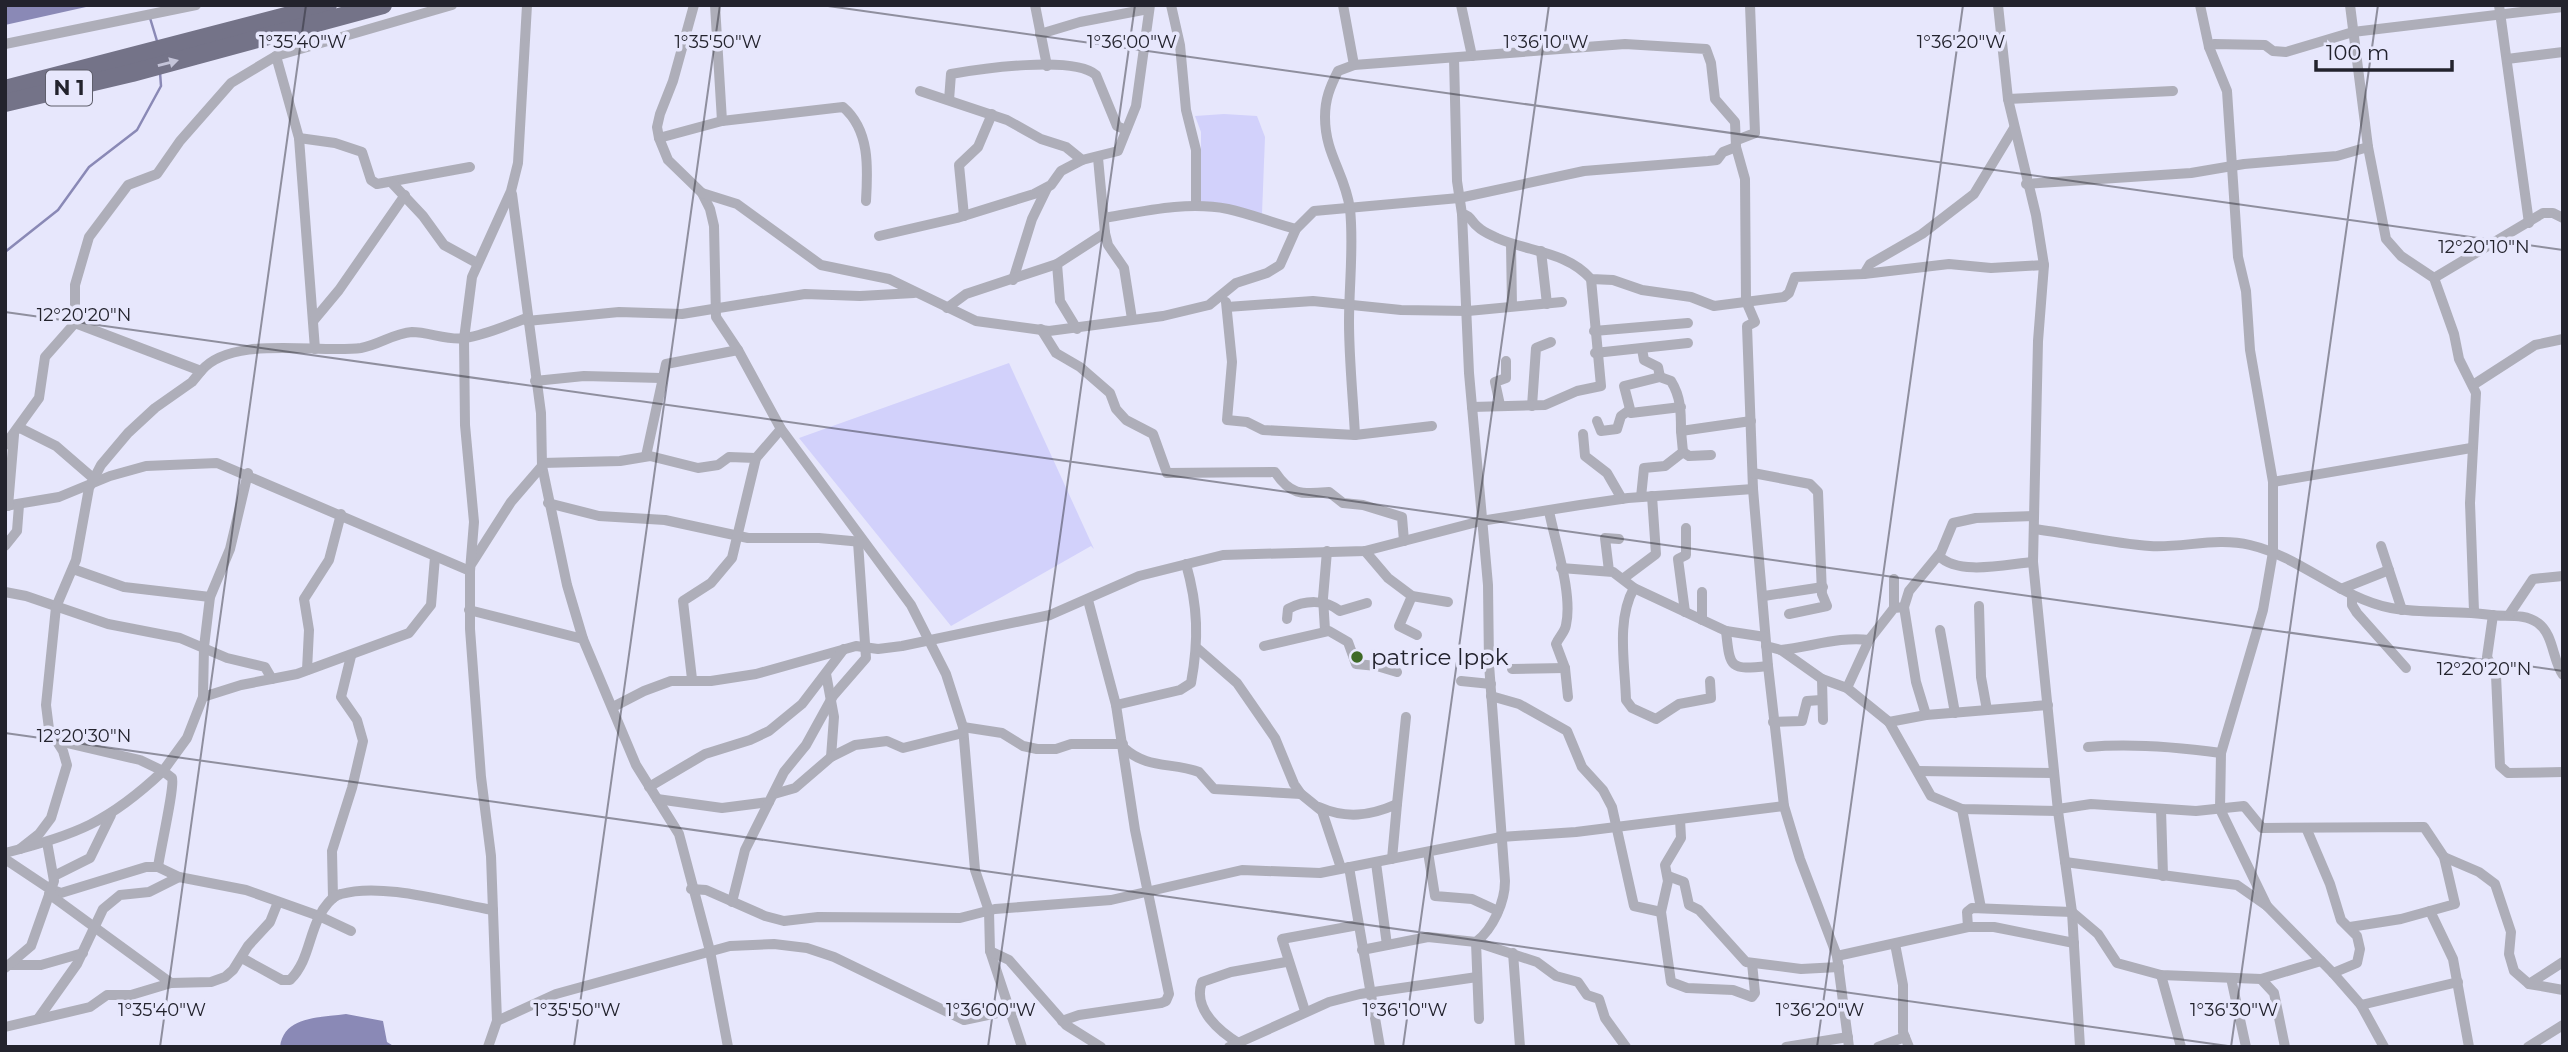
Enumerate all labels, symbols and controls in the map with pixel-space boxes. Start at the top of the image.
scale bar [2316,28,2452,72]
text: 1°35'40"W [259,31,347,53]
text: 1°35'50"W [674,31,762,53]
text: 1°36'00"W [1087,31,1177,53]
text: 1°36'10"W [1503,31,1589,53]
text: 1°36'20"W [1917,31,2005,53]
text: 100 m [2326,40,2389,65]
one-way arrow [157,57,179,68]
road number: N 1 [46,70,92,106]
text: 12°20'10"N [2438,236,2530,258]
text: 12°20'20"N [37,304,131,326]
place label: patrice lppk [1371,643,1509,671]
marker: patrice lppk [1349,649,1365,665]
text: 12°20'20"N [2437,658,2531,680]
text: 12°20'30"N [37,725,131,747]
text: 1°35'40"W [118,999,206,1021]
text: 1°35'50"W [533,999,621,1021]
text: 1°36'00"W [946,999,1036,1021]
text: 1°36'10"W [1362,999,1448,1021]
text: 1°36'20"W [1776,999,1864,1021]
text: 1°36'30"W [2190,999,2278,1021]

